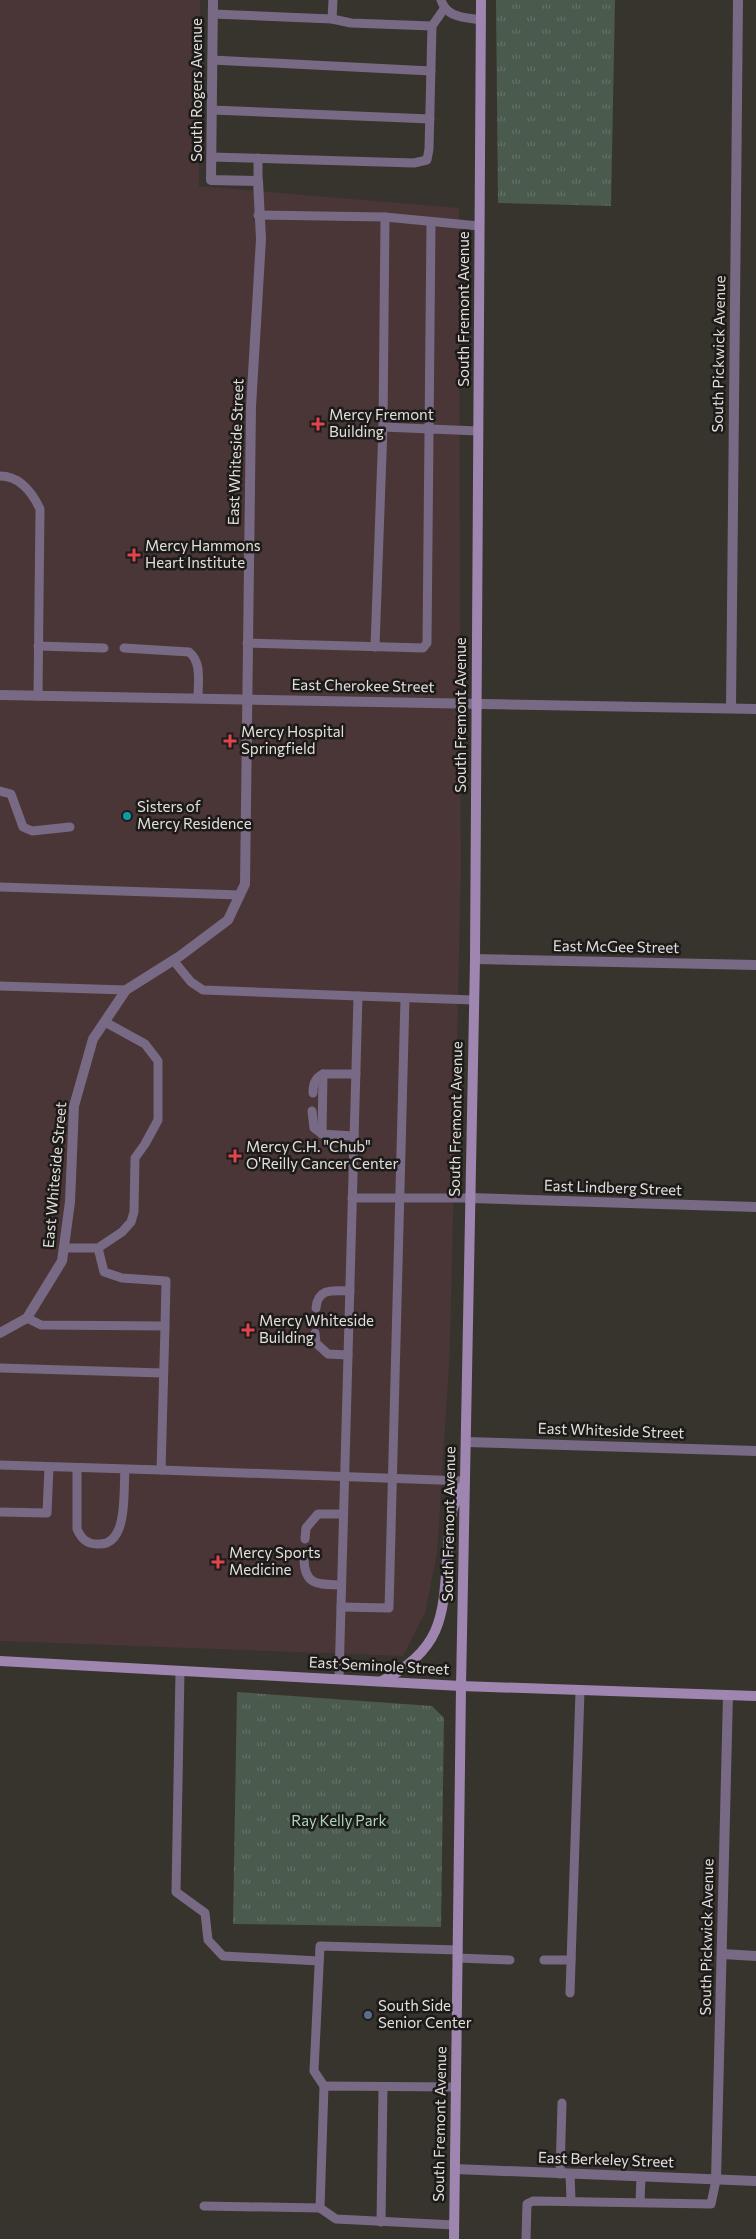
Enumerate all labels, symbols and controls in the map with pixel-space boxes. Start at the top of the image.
street label: South Rogers Avenue [187,18,205,162]
street label: South Fremont Avenue [454,231,472,387]
street label: South Pickwick Avenue [708,275,728,433]
street label: East Whiteside Street [223,378,247,526]
place label: Mercy Fremont Building [329,405,434,440]
marker: Mercy Fremont Building [311,417,325,431]
place label: Mercy Hammons Heart Institute [145,536,261,571]
marker: Mercy Hammons Heart Institute [127,548,141,562]
street label: South Fremont Avenue [451,637,469,793]
street label: East Cherokee Street [291,675,435,695]
place label: Mercy Hospital Springfield [241,722,344,757]
marker: Mercy Hospital Springfield [223,734,237,748]
place label: Sisters of Mercy Residence [137,797,252,832]
marker: Sisters of Mercy Residence [121,810,133,822]
street label: East McGee Street [553,936,679,956]
street label: South Fremont Avenue [445,1041,465,1197]
street label: East Whiteside Street [39,1101,69,1249]
place label: Mercy C.H. "Chub" O'Reilly Cancer Center [246,1137,399,1172]
marker: Mercy C.H. "Chub" O'Reilly Cancer Center [228,1149,242,1163]
street label: East Lindberg Street [544,1176,683,1198]
place label: Mercy Whiteside Building [259,1311,374,1346]
marker: Mercy Whiteside Building [241,1323,255,1337]
street label: East Whiteside Street [537,1418,685,1442]
street label: South Fremont Avenue [438,1446,458,1602]
place label: Mercy Sports Medicine [229,1543,321,1578]
marker: Mercy Sports Medicine [211,1555,225,1569]
street label: East Seminole Street [308,1652,450,1678]
park label: Ray Kelly Park [291,1811,387,1829]
street label: South Pickwick Avenue [696,1858,716,2016]
place label: South Side Senior Center [378,1996,472,2031]
marker: South Side Senior Center [362,2009,374,2021]
street label: South Fremont Avenue [429,2046,449,2202]
street label: East Berkeley Street [538,2148,675,2170]

